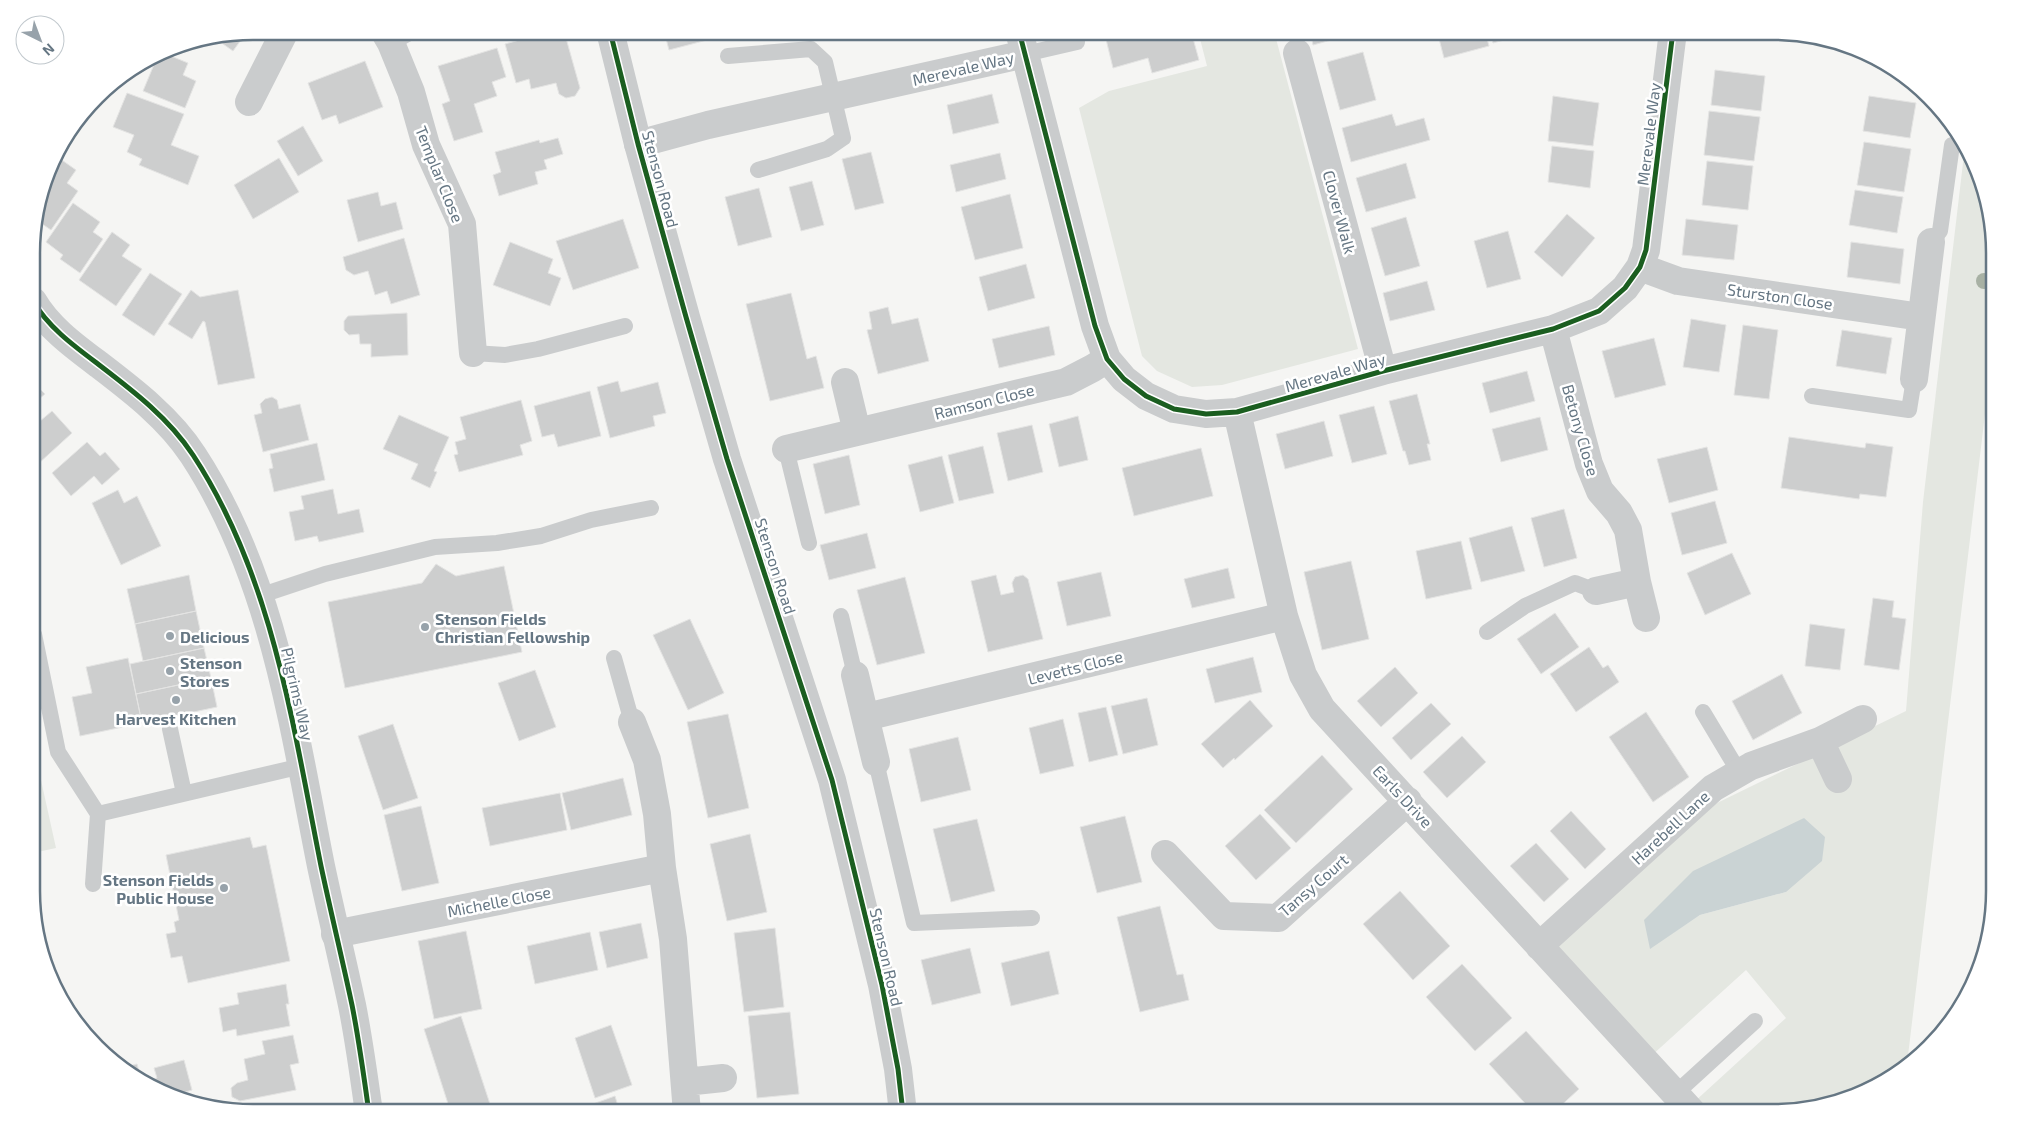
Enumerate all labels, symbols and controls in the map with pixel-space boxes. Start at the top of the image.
north arrow [15,15,65,65]
text: N [40,40,58,60]
street label: Merevale Way [910,47,1016,89]
street label: Merevale Way [1632,81,1664,187]
street label: Templar Close [412,123,468,225]
street label: Stenson Road [639,128,683,230]
street label: Clover Walk [1320,168,1360,256]
street label: Sturston Close [1726,279,1834,313]
street label: Merevale Way [1283,348,1388,395]
street label: Ramson Close [932,379,1036,423]
street label: Betony Close [1559,382,1603,478]
street label: Stenson Road [752,516,800,616]
place label: Stenson Fields Christian Fellowship [435,609,590,646]
marker: Stenson Fields Christian Fellowship [419,621,431,633]
place label: Delicious [180,627,250,646]
marker: Delicious [164,630,176,642]
street label: Pilgrims Way [278,645,318,743]
street label: Levetts Close [1026,646,1124,688]
place label: Stenson Stores [180,653,242,690]
marker: Stenson Stores [164,665,176,677]
marker: Harvest Kitchen [170,694,182,706]
place label: Harvest Kitchen [116,709,236,728]
street label: Earls Drive [1369,761,1437,831]
street label: Harebell Lane [1627,786,1713,868]
street label: Tansy Court [1275,850,1351,920]
place label: Stenson Fields Public House [103,870,214,907]
marker: Stenson Fields Public House [218,882,230,894]
street label: Michelle Close [446,882,552,920]
street label: Stenson Road [867,906,907,1008]

